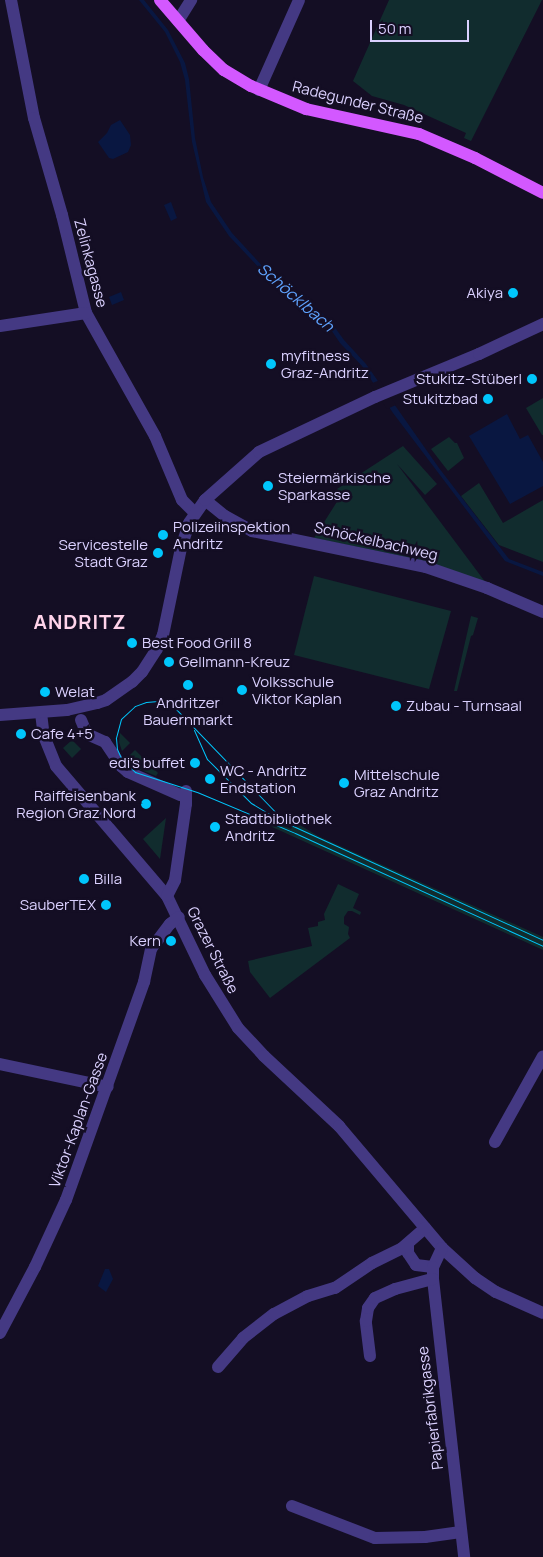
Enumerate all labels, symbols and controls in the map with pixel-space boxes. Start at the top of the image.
scale bar [373,10,472,42]
text: 50 m [378,18,412,39]
street label: Radegunder Straße [291,77,425,127]
street label: Zelinkagasse [70,217,112,309]
water label: Schöcklbach [254,259,338,335]
place label: Akiya [467,284,503,302]
marker: Akiya [507,287,519,299]
place label: myfitness Graz-Andritz [281,346,369,381]
marker: myfitness Graz-Andritz [265,358,277,370]
place label: Stukitz-Stüberl [416,370,522,388]
marker: Stukitz-Stüberl [526,373,538,385]
place label: Stukitzbad [403,390,478,408]
marker: Stukitzbad [482,393,494,405]
place label: Steiermärkische Sparkasse [278,468,391,503]
marker: Steiermärkische Sparkasse [262,480,274,492]
place label: Polizeiinspektion Andritz [173,517,290,552]
street label: Schöckelbachweg [312,518,440,564]
marker: Polizeiinspektion Andritz [157,529,169,541]
place label: Servicestelle Stadt Graz [58,535,148,570]
marker: Servicestelle Stadt Graz [152,547,164,559]
district label: ANDRITZ [33,609,127,633]
place label: Best Food Grill 8 [142,634,252,652]
marker: Best Food Grill 8 [126,637,138,649]
place label: Gellmann-Kreuz [179,653,290,671]
marker: Gellmann-Kreuz [163,656,175,668]
place label: Volksschule Viktor Kaplan [252,672,342,707]
marker: Andritzer Bauernmarkt [182,679,194,691]
place label: Welat [55,683,95,701]
marker: Volksschule Viktor Kaplan [236,684,248,696]
marker: Welat [39,686,51,698]
place label: Andritzer Bauernmarkt [143,693,233,728]
place label: Zubau - Turnsaal [406,697,522,715]
marker: Zubau - Turnsaal [390,700,402,712]
place label: Cafe 4+5 [31,725,93,743]
marker: Cafe 4+5 [15,728,27,740]
place label: edi's buffet [109,754,185,772]
marker: edi's buffet [189,757,201,769]
place label: WC - Andritz Endstation [220,761,307,796]
place label: Mittelschule Graz Andritz [354,765,440,800]
marker: WC - Andritz Endstation [204,773,216,785]
marker: Mittelschule Graz Andritz [338,777,350,789]
place label: Raiffeisenbank Region Graz Nord [16,786,136,821]
marker: Raiffeisenbank Region Graz Nord [140,798,152,810]
place label: Stadtbibliothek Andritz [225,809,332,844]
marker: Stadtbibliothek Andritz [209,821,221,833]
place label: Billa [94,870,122,888]
marker: Billa [78,873,90,885]
place label: SauberTEX [20,896,96,914]
marker: SauberTEX [100,899,112,911]
street label: Grazer Straße [183,904,243,996]
place label: Kern [130,932,161,950]
marker: Kern [165,935,177,947]
street label: Viktor-Kaplan-Gasse [45,1050,111,1190]
street label: Papierfabrikgasse [414,1345,446,1471]

